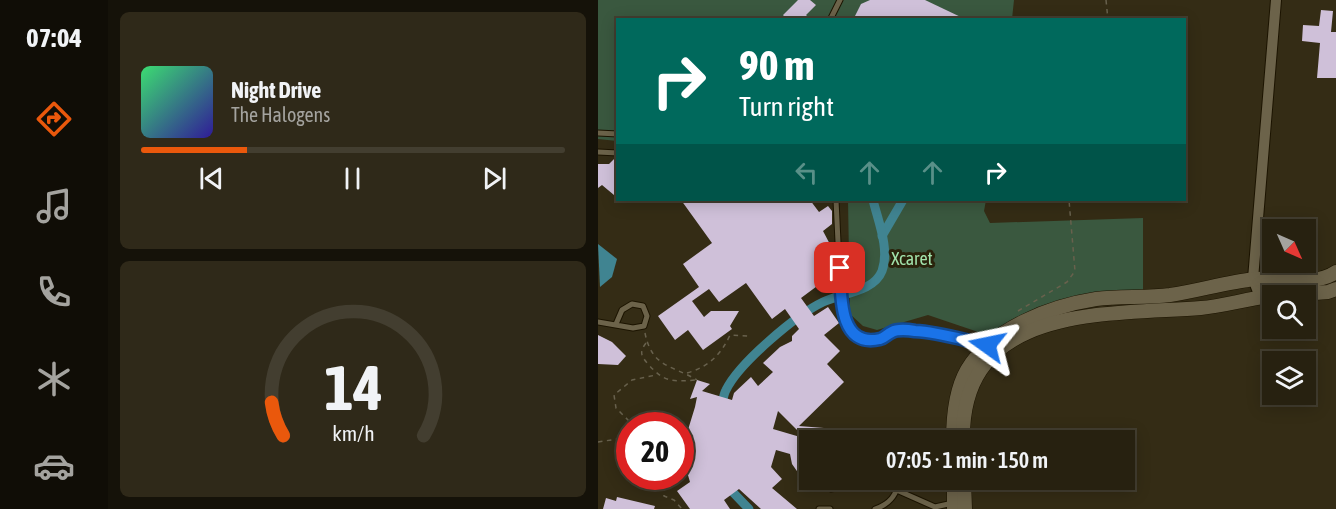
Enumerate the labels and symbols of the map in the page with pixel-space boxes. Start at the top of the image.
north arrow [1262,219,1316,273]
pin [814,242,865,293]
park label: Xcaret [891,248,933,269]
position arrow [955,313,1019,377]
speed limit sign: 20 [616,412,694,490]

